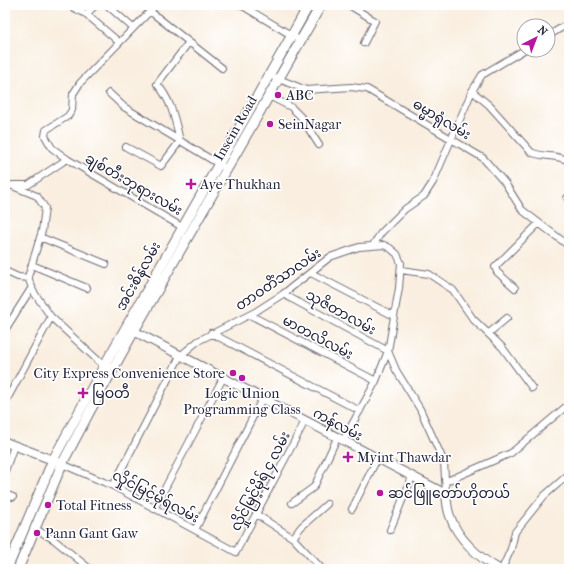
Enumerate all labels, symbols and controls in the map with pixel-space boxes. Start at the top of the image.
north arrow [516,18,556,58]
text: N [535,23,550,39]
place label: ABC [285,87,314,104]
marker: ABC [273,90,283,100]
street label: Insein Road [210,92,261,164]
street label: ဓမ္မာရုံလမ်း [408,94,475,146]
place label: SeinNagar [278,116,341,133]
marker: SeinNagar [265,119,275,129]
street label: ချစ်တီးဘုရားလမ်း [80,148,187,222]
place label: Aye Thukhan [199,176,281,193]
marker: Aye Thukhan [185,178,197,190]
street label: အင်းစိန်လမ်း [111,238,167,315]
street label: တာဝတိံသာလမ်း [231,243,324,314]
street label: သုဇိတာလမ်း [301,284,380,341]
street label: မာတလိလမ်း [280,310,357,363]
place label: City Express Convenience Store [33,365,225,382]
marker: City Express Convenience Store [228,368,238,378]
marker: Logic Union Programming Class [237,373,247,383]
place label: မြဝတီ [92,383,130,405]
place label: Logic Union Programming Class [183,385,301,418]
marker: မြဝတီ [77,387,89,399]
street label: ကန်လမ်း [309,403,366,447]
street label: လှိုင်မြင့်မိုရ် ၄ လမ်း [225,428,297,535]
place label: Myint Thawdar [357,449,451,466]
marker: Myint Thawdar [342,451,354,463]
street label: လှိုင်မြင့်မိုရ်လမ်း [108,465,203,529]
place label: ဆင်ဖြူတော်ဟိုတယ် [388,483,510,505]
marker: ဆင်ဖြူတော်ဟိုတယ် [375,488,385,498]
place label: Total Fitness [56,497,131,514]
marker: Total Fitness [43,500,53,510]
place label: Pann Gant Gaw [45,525,139,542]
marker: Pann Gant Gaw [32,528,42,538]

